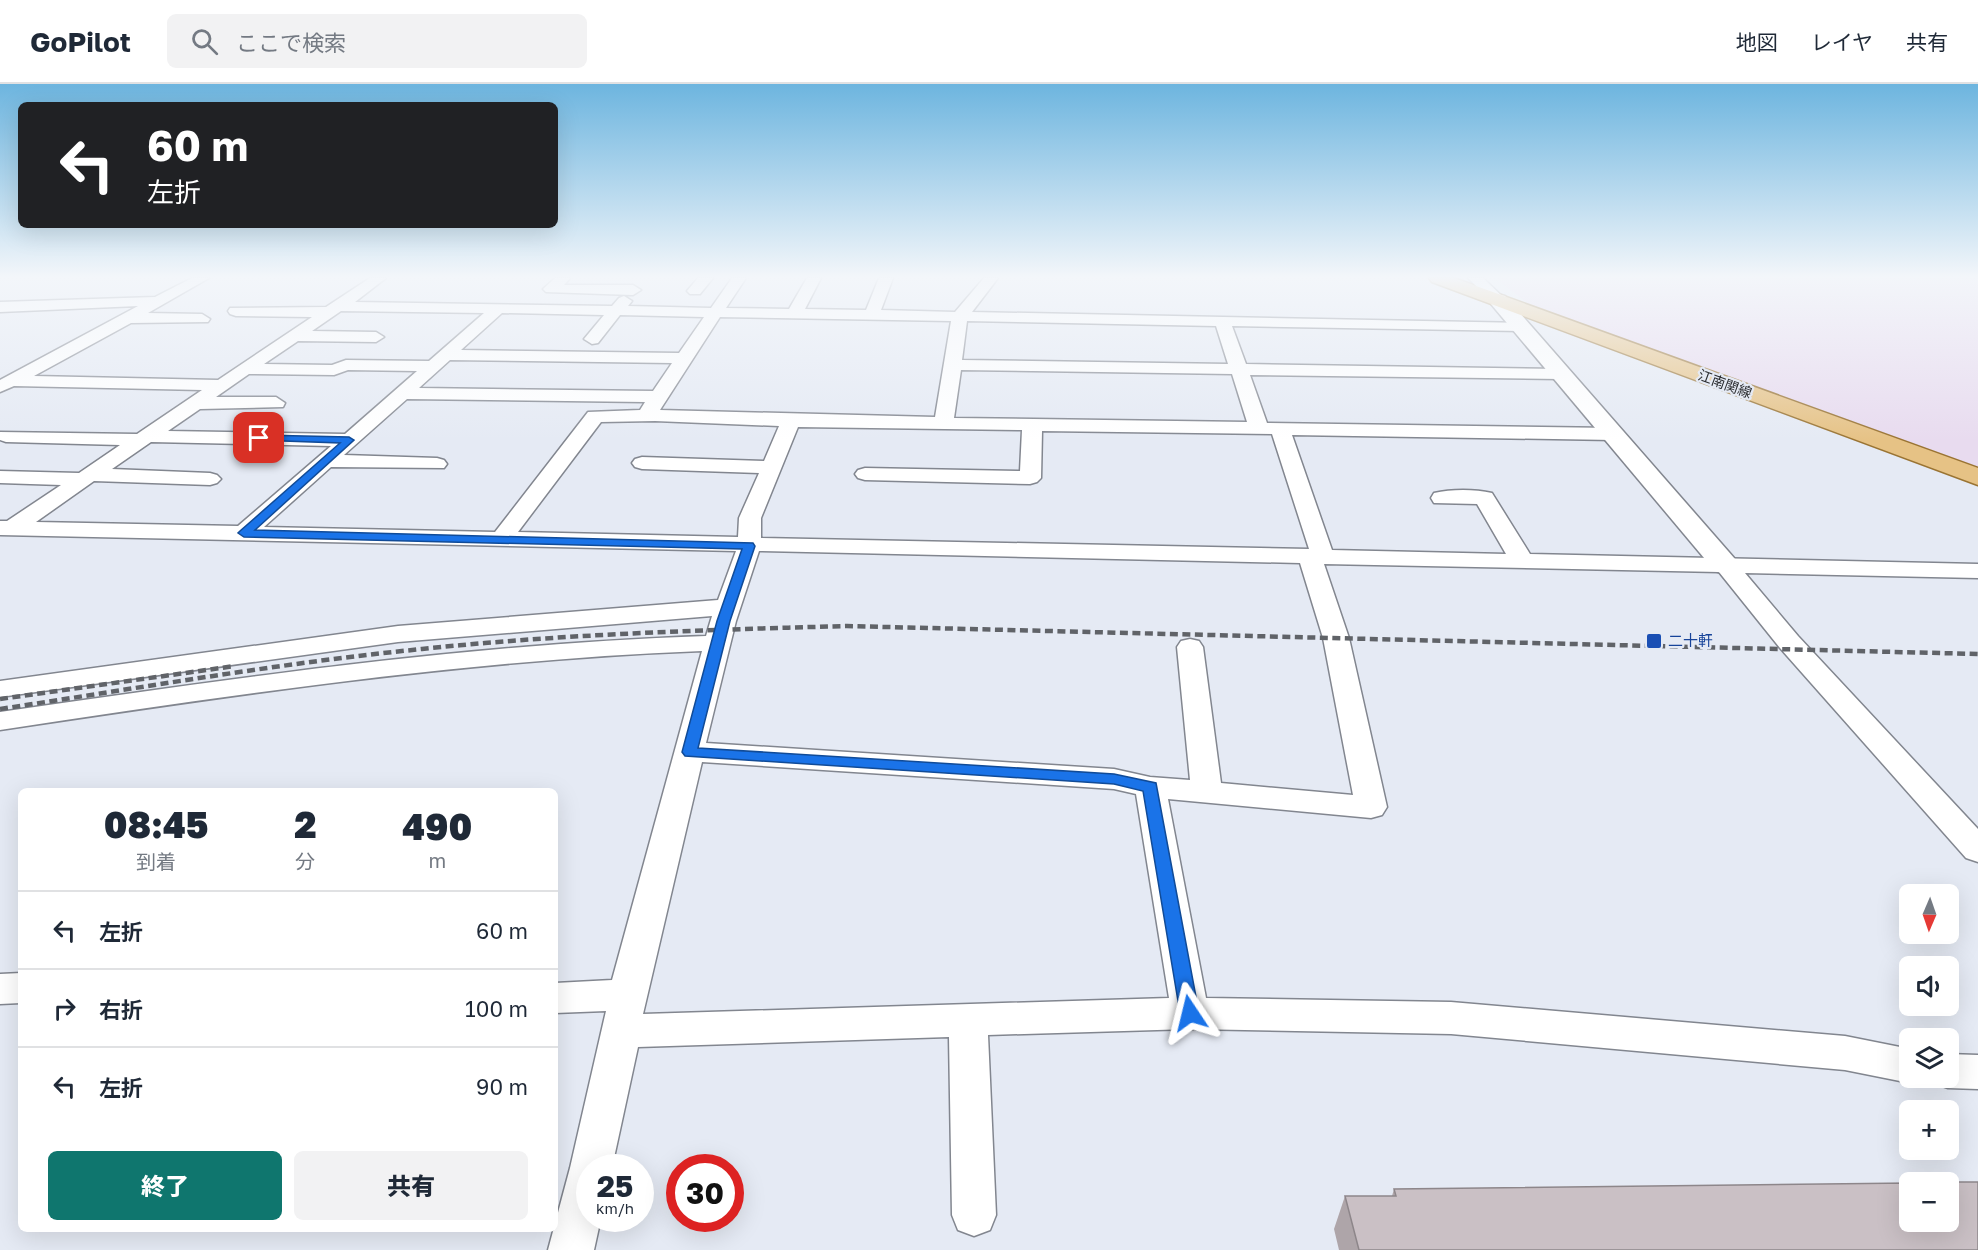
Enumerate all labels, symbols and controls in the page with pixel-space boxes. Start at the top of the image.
search box [167,14,587,68]
text: GoPilot [30,25,131,58]
icon: search [188,25,221,58]
text: ここで検索 [236,29,346,56]
text: 地図 [1736,29,1778,55]
text: レイヤ [1811,29,1873,55]
text: 共有 [1906,29,1948,55]
text: 60 m [147,120,248,170]
icon: left [48,126,126,204]
text: 左折 [147,176,201,208]
street label: 江南関線 [1696,366,1754,401]
pin [233,412,284,463]
icon: arrive [242,421,275,454]
place label: 二十軒 [1668,631,1713,649]
marker: 二十軒 [1645,632,1663,650]
text: 08:45 [104,803,208,846]
text: 2 [294,803,317,846]
text: 490 [402,805,472,848]
text: m [428,848,446,872]
text: 到着 [136,849,176,873]
text: 分 [295,849,315,873]
north arrow [1899,884,1959,944]
map controls [1899,884,1959,1232]
icon: left [48,914,81,947]
text: 60 m [476,917,528,944]
text: 左折 [99,918,143,945]
button: sound [1899,956,1959,1016]
position arrow [1158,981,1222,1045]
icon: right [48,992,81,1025]
text: 100 m [465,995,528,1022]
text: 右折 [99,996,143,1023]
button: layers [1899,1028,1959,1088]
icon: left [48,1070,81,1103]
text: 90 m [476,1073,528,1100]
text: 左折 [99,1074,143,1101]
button: + [1899,1100,1959,1160]
button: 終了 [48,1151,282,1220]
button: 共有 [294,1151,528,1220]
speed limit sign: 30 [666,1154,744,1232]
text: 25 [597,1168,633,1204]
button: − [1899,1172,1959,1232]
text: km/h [596,1199,634,1217]

